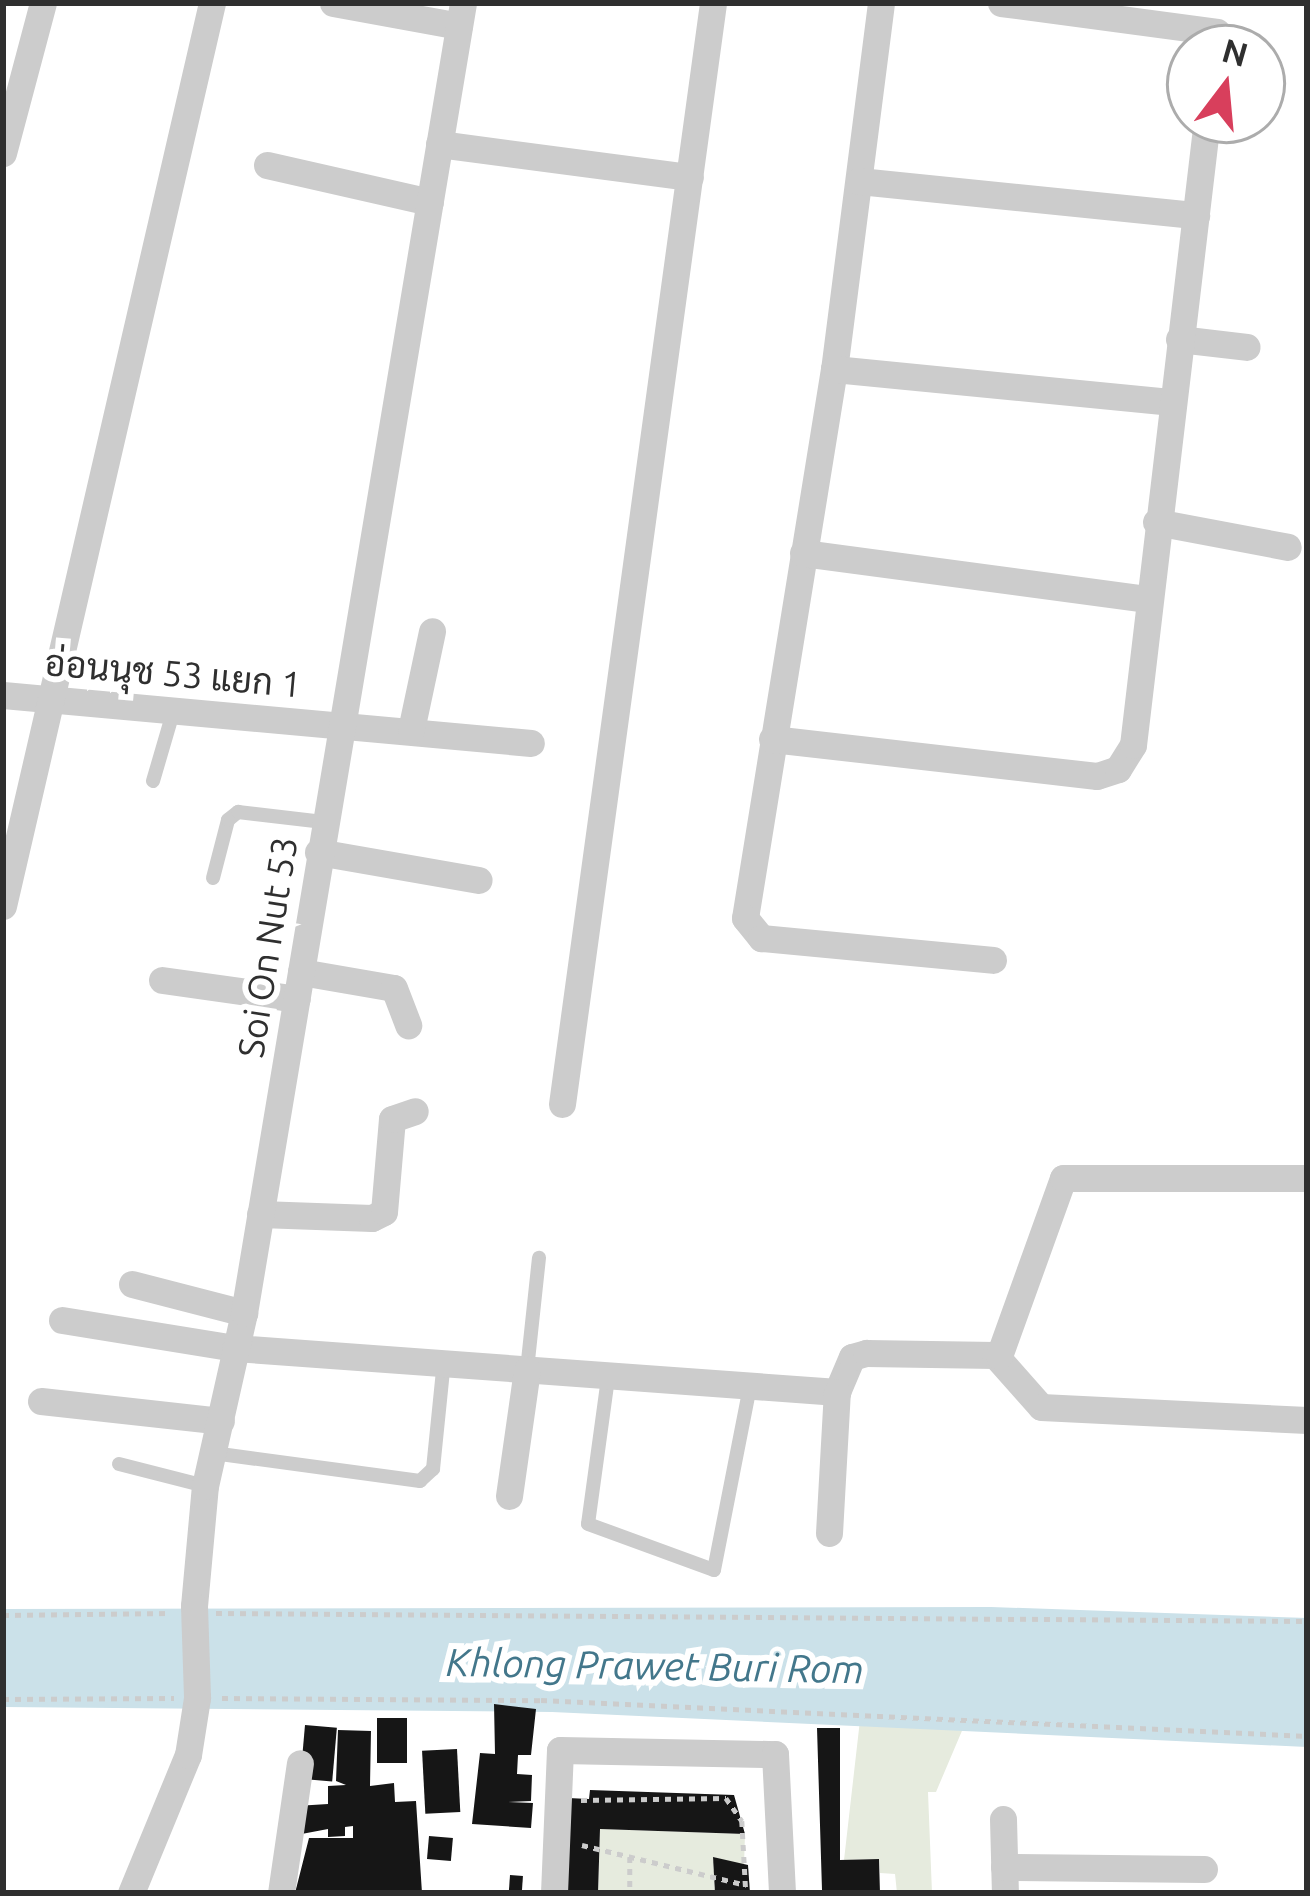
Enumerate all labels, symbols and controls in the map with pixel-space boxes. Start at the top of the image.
north arrow [1166,24,1286,144]
text: N [1218,31,1252,73]
street label: อ่อนนุช 53 แยก 1 [43,640,303,706]
street label: Soi On Nut 53 [228,834,306,1060]
water label: Khlong Prawet Buri Rom [446,1639,864,1693]

